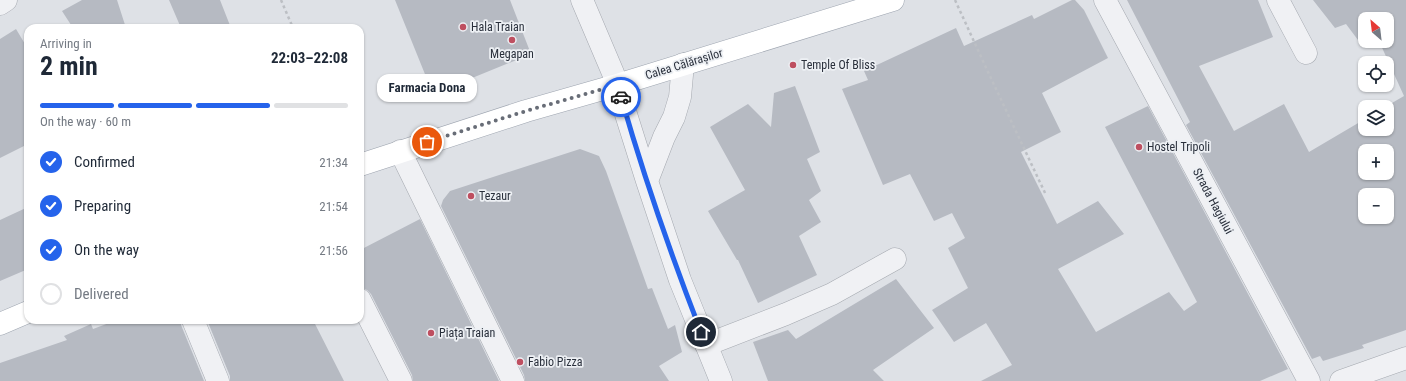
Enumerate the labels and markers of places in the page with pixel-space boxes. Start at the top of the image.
place label: Hala Traian [471,20,525,34]
marker: Hala Traian [458,22,468,32]
marker: Megapan [507,35,517,45]
place label: Megapan [490,47,534,61]
place label: Temple Of Bliss [801,58,875,72]
marker: Temple Of Bliss [788,60,798,70]
callout: Farmacia Dona [377,74,477,102]
pin [410,125,444,159]
place label: Hostel Tripoli [1147,140,1210,154]
marker: Hostel Tripoli [1134,142,1144,152]
place label: Tezaur [479,189,511,203]
marker: Tezaur [466,191,476,201]
pin [684,315,718,349]
place label: Piața Traian [439,326,495,341]
marker: Piața Traian [426,328,436,338]
place label: Fabio Pizza [528,355,583,369]
marker: Fabio Pizza [515,357,525,367]

